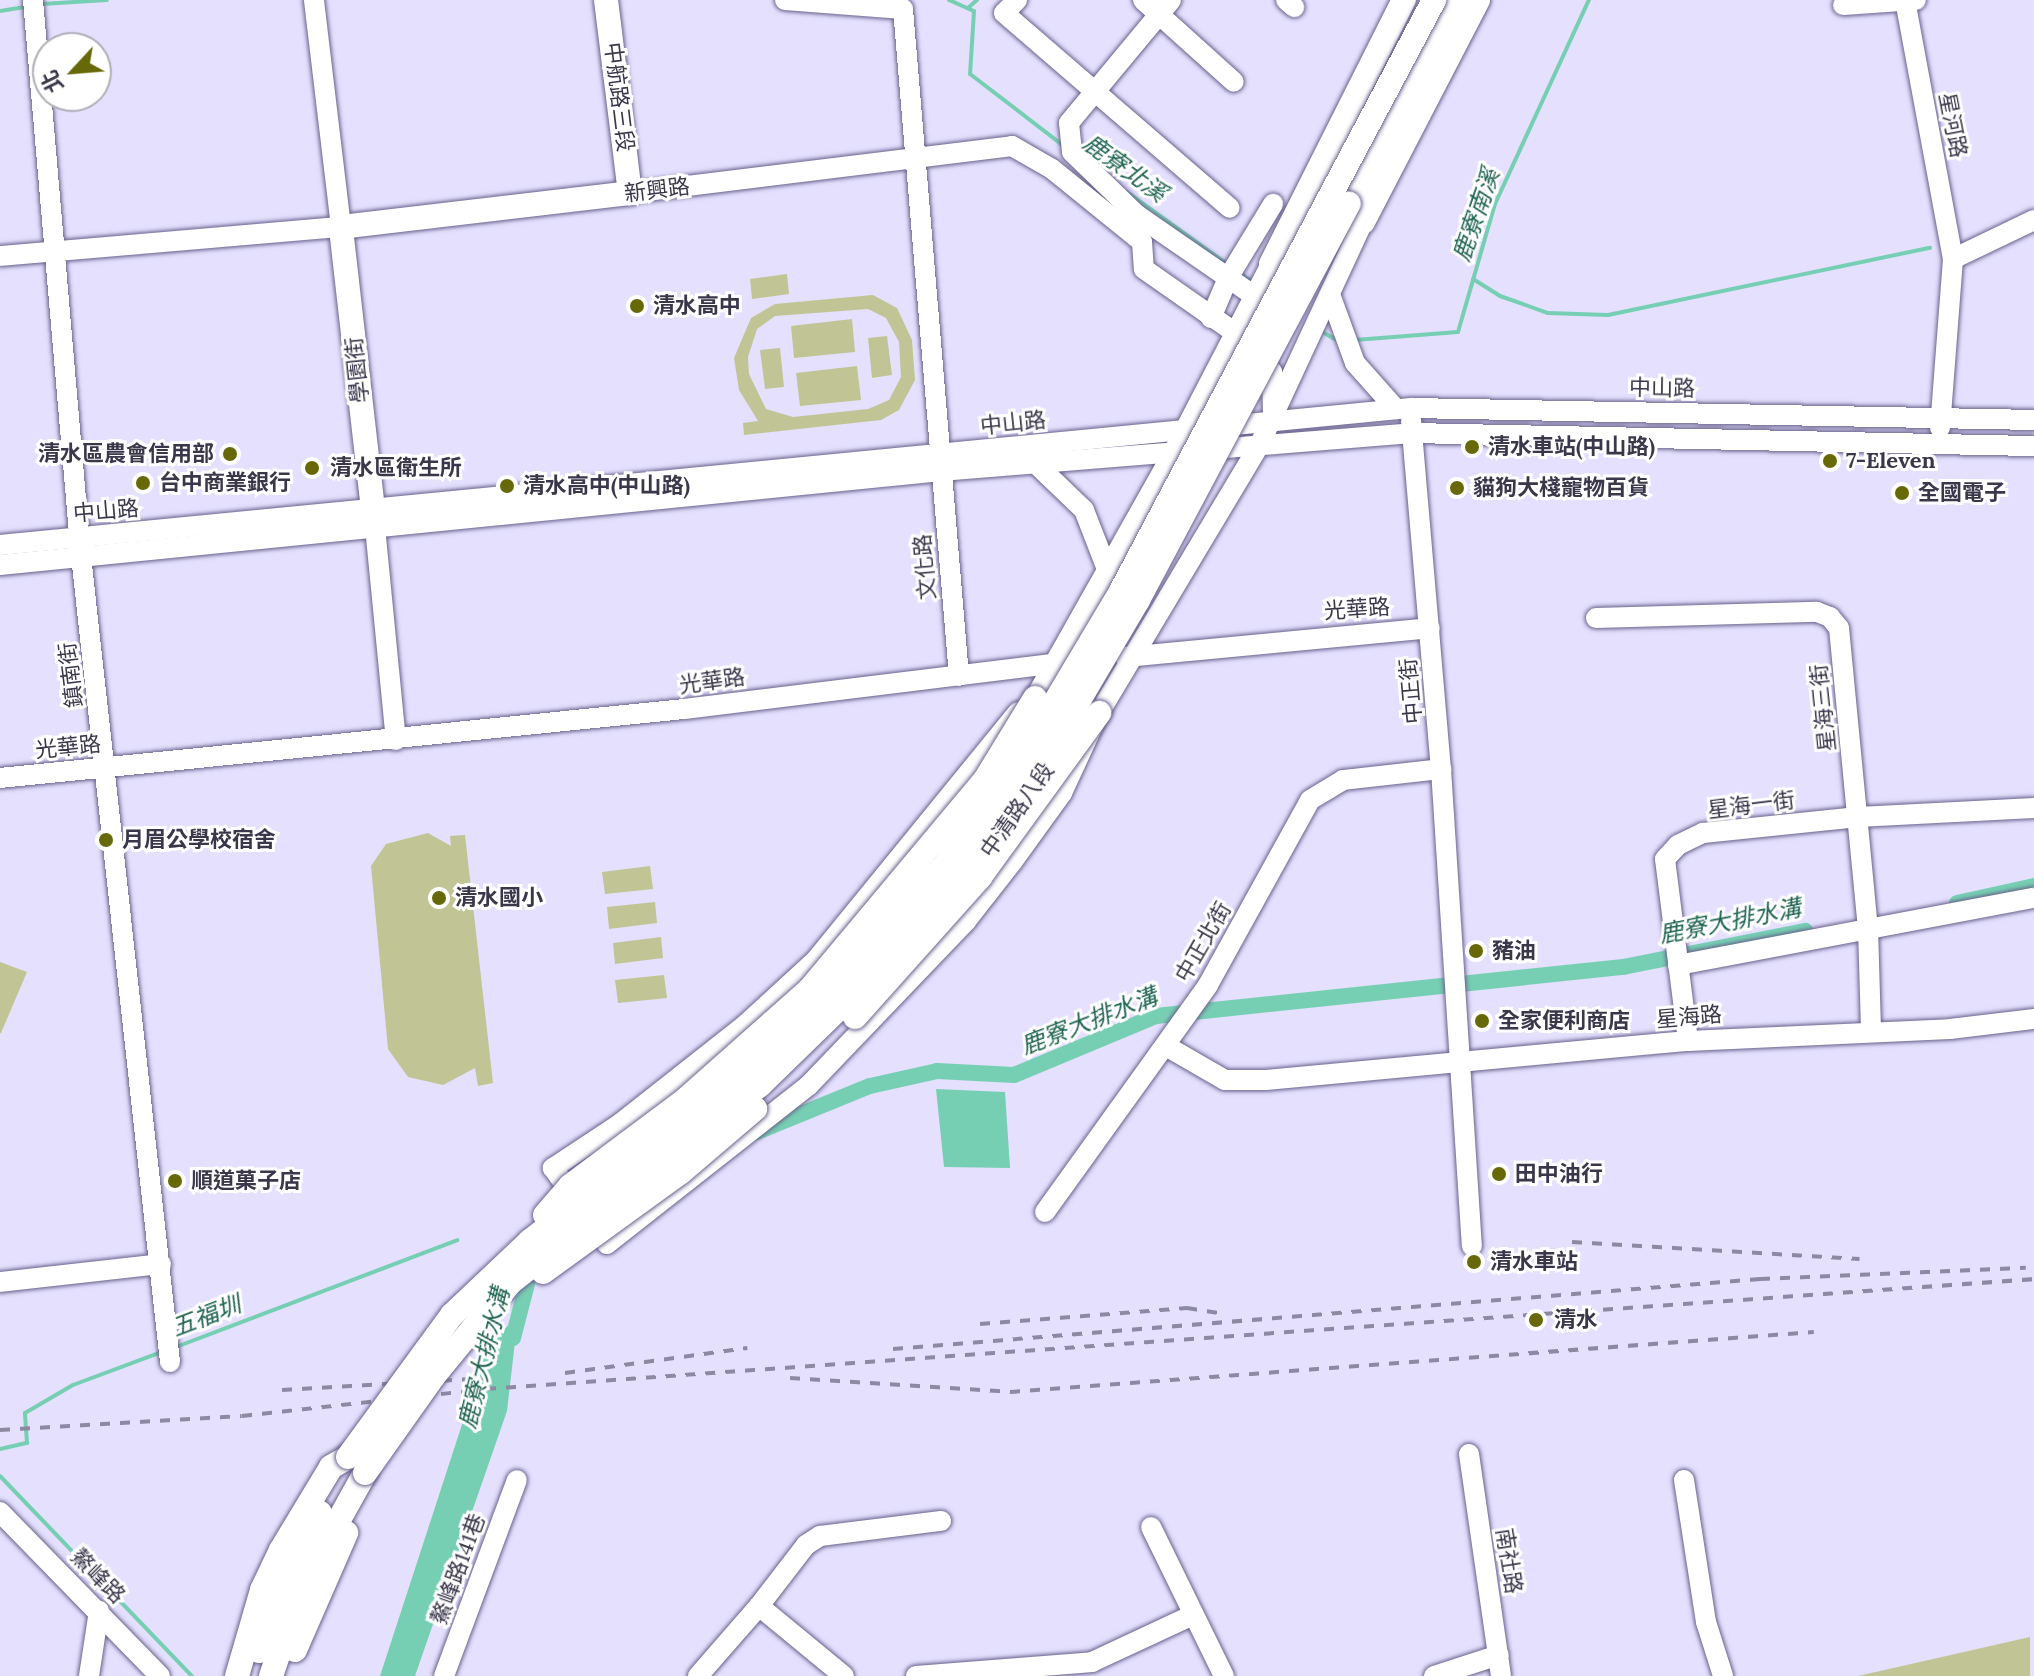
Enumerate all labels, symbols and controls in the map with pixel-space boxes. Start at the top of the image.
north arrow [32,32,112,112]
street label: 中航路三段 [599,41,639,153]
text: 北 [35,66,70,98]
street label: 星河路 [1934,90,1972,160]
water label: 鹿寮北溪 [1078,128,1172,208]
water label: 鹿寮南溪 [1447,165,1505,265]
street label: 新興路 [623,173,691,207]
place label: 清水高中 [653,293,741,319]
marker: 清水高中 [628,297,646,315]
street label: 學園街 [340,336,374,404]
street label: 中山路 [1629,374,1695,402]
street label: 中山路 [979,406,1047,440]
place label: 清水車站(中山路) [1488,434,1655,460]
marker: 清水車站(中山路) [1463,438,1481,456]
place label: 清水區農會信用部 [38,441,214,467]
marker: 清水區農會信用部 [221,445,239,463]
place label: 7-Eleven [1846,448,1936,474]
marker: 7-Eleven [1821,452,1839,470]
place label: 清水區衛生所 [330,455,462,481]
marker: 清水區衛生所 [301,457,323,479]
place label: 台中商業銀行 [159,470,291,496]
place label: 清水高中(中山路) [523,473,690,499]
marker: 台中商業銀行 [134,474,152,492]
place label: 貓狗大棧寵物百貨 [1473,475,1649,501]
marker: 清水高中(中山路) [498,477,516,495]
marker: 貓狗大棧寵物百貨 [1448,479,1466,497]
place label: 全國電子 [1918,480,2006,506]
marker: 全國電子 [1893,484,1911,502]
street label: 中山路 [72,495,140,527]
street label: 文化路 [909,533,941,601]
street label: 光華路 [1323,594,1391,624]
street label: 鎮南街 [54,641,88,709]
street label: 中正街 [1395,657,1427,725]
street label: 光華路 [677,663,747,699]
street label: 星海三街 [1805,663,1841,753]
street label: 光華路 [34,730,102,764]
street label: 中清路八段 [975,757,1059,863]
street label: 星海一街 [1706,787,1796,823]
place label: 月眉公學校宿舍 [122,827,276,853]
marker: 月眉公學校宿舍 [97,831,115,849]
place label: 清水國小 [455,885,543,911]
marker: 清水國小 [430,889,448,907]
water label: 鹿寮大排水溝 [1657,893,1803,949]
street label: 中正北街 [1170,897,1236,987]
place label: 豬油 [1492,938,1536,964]
marker: 豬油 [1467,942,1485,960]
water label: 鹿寮大排水溝 [1017,982,1161,1060]
street label: 星海路 [1655,1001,1723,1033]
place label: 全家便利商店 [1498,1008,1630,1034]
marker: 全家便利商店 [1473,1012,1491,1030]
place label: 田中油行 [1515,1161,1603,1187]
marker: 田中油行 [1490,1165,1508,1183]
place label: 順道菓子店 [191,1168,301,1194]
marker: 順道菓子店 [166,1172,184,1190]
place label: 清水車站 [1490,1249,1578,1275]
marker: 清水車站 [1465,1253,1483,1271]
water label: 鹿寮大排水溝 [453,1285,515,1431]
water label: 五福圳 [167,1290,245,1342]
place label: 清水 [1554,1307,1598,1333]
marker: 清水 [1525,1309,1547,1331]
street label: 鰲峰路141巷 [426,1510,490,1628]
street label: 南社路 [1491,1526,1527,1596]
street label: 鰲峰路 [65,1543,131,1609]

